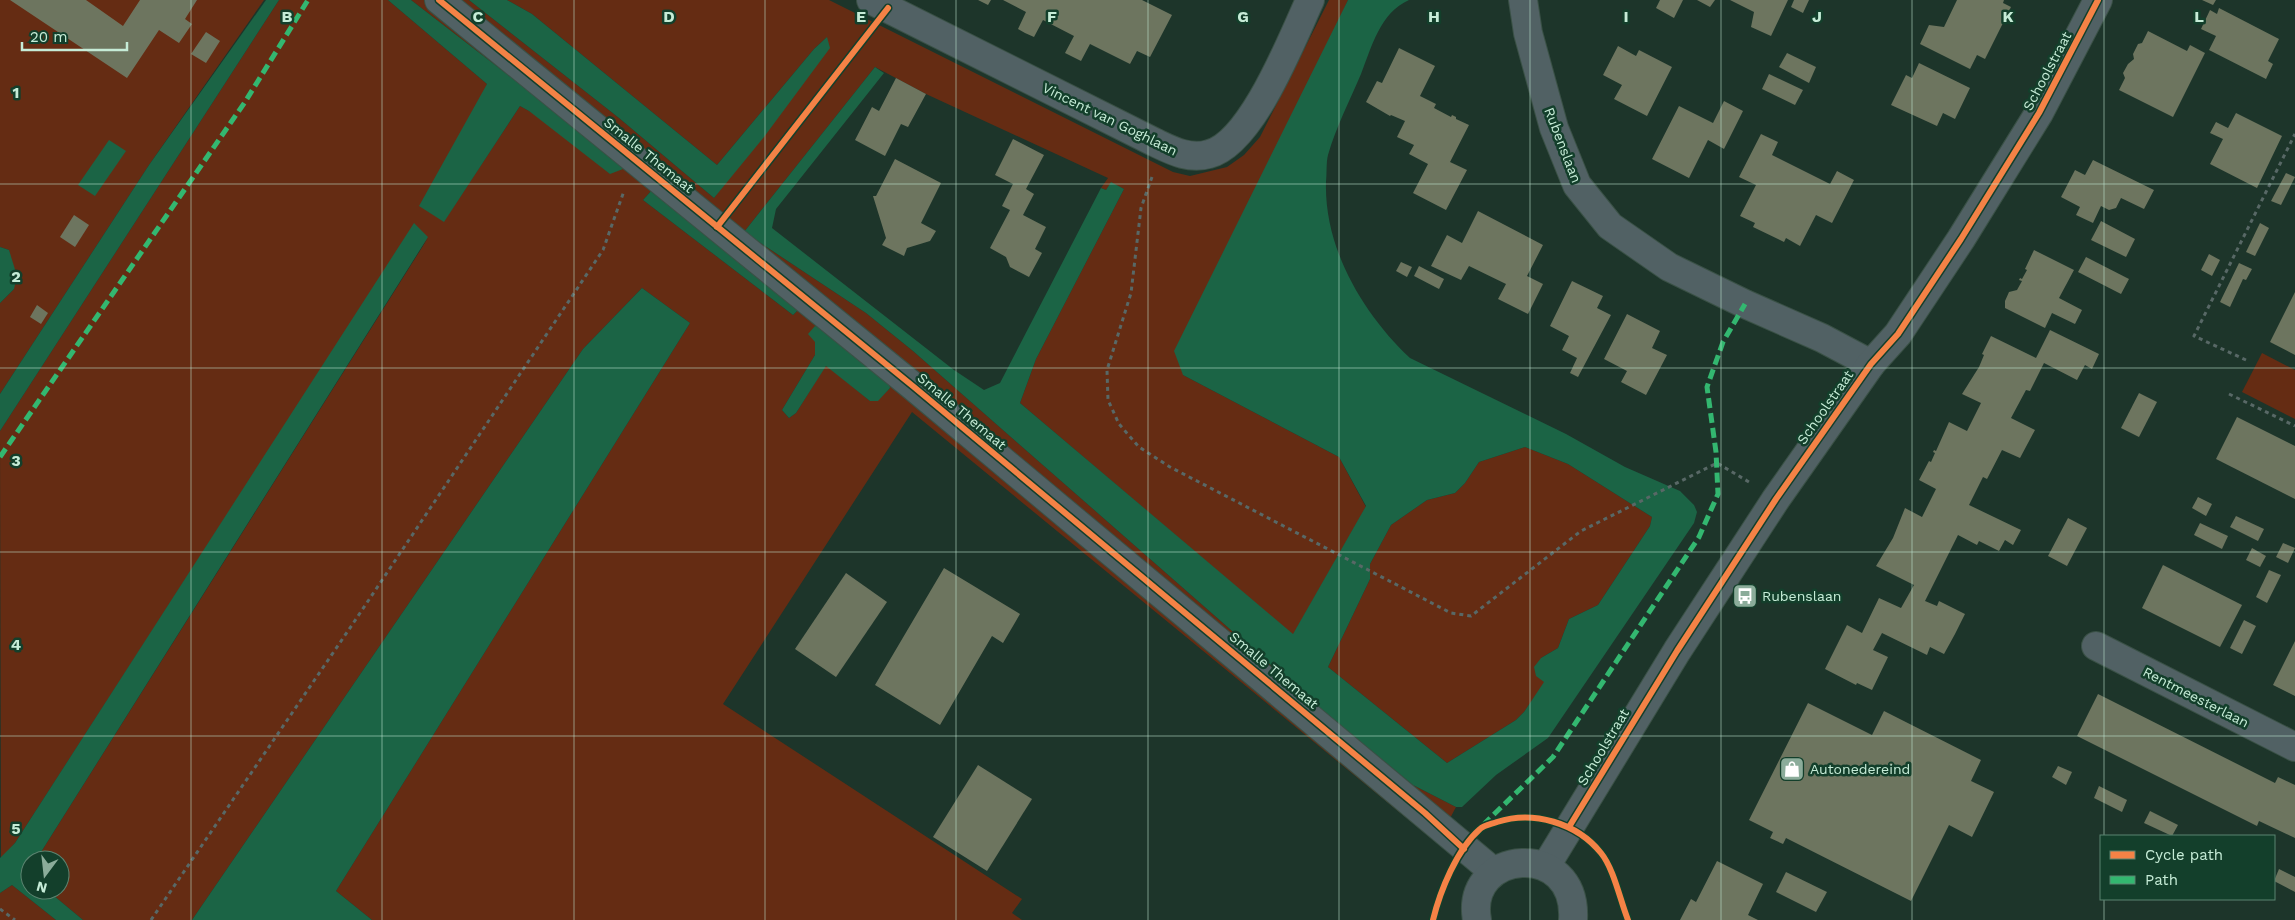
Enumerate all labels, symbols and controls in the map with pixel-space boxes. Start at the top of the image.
text: B [282,7,293,26]
text: C [473,7,484,26]
text: D [663,7,675,26]
text: E [856,7,866,26]
text: F [1047,7,1057,26]
text: G [1237,7,1249,26]
text: H [1428,7,1440,26]
text: I [1623,7,1629,26]
text: J [1812,7,1822,26]
text: K [2002,7,2014,26]
text: L [2194,7,2204,26]
scale bar [22,20,128,52]
text: 20 m [30,28,68,46]
street label: Schoolstraat [2020,29,2074,113]
street label: Vincent van Goghlaan [1040,79,1180,159]
text: 1 [13,83,19,102]
street label: Rubenslaan [1541,105,1585,185]
street label: Smalle Themaat [601,114,697,196]
text: 2 [11,267,21,286]
street label: Schoolstraat [1794,367,1857,447]
street label: Smalle Themaat [914,369,1010,453]
text: 3 [11,451,21,470]
bus stop icon: Rubenslaan [1732,583,1758,609]
place label: Rubenslaan [1762,588,1842,604]
street label: Smalle Themaat [1226,628,1322,712]
text: 4 [11,635,21,654]
street label: Rentmeesterlaan [2140,663,2252,731]
street label: Schoolstraat [1574,706,1632,788]
shop icon: Autonedereind [1779,756,1805,782]
place label: Autonedereind [1810,761,1910,777]
text: 5 [11,819,21,838]
legend [2100,835,2275,900]
text: Cycle path [2145,846,2223,864]
north arrow [20,850,70,900]
text: Path [2145,871,2178,889]
text: N [35,878,49,897]

